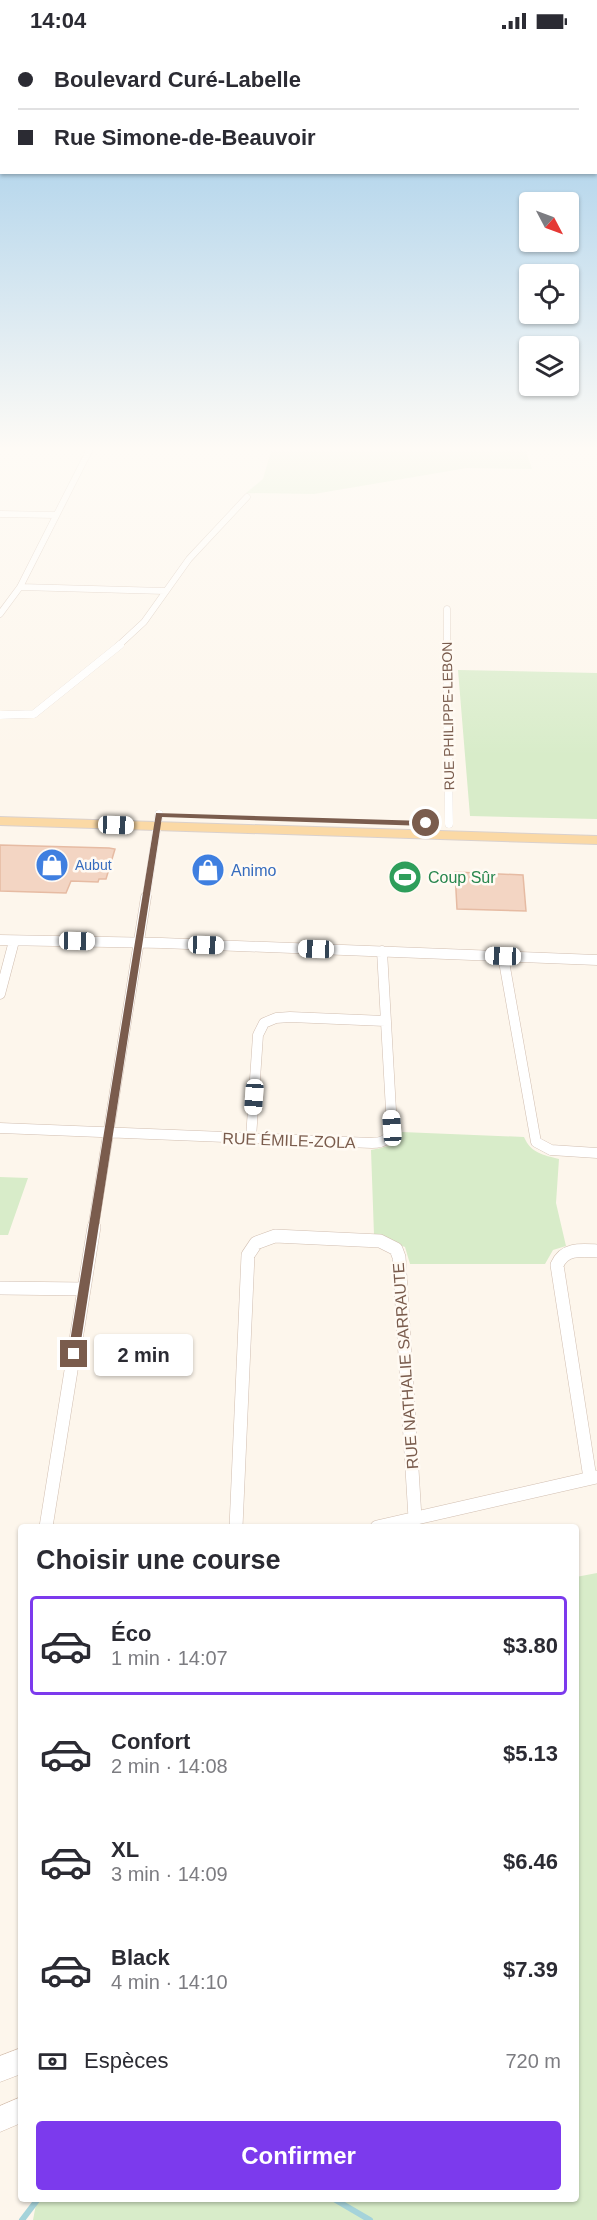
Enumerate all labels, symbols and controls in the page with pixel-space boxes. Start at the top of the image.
text: 14:04 [30,8,86,33]
text: Boulevard Curé-Labelle [54,67,301,92]
text: Rue Simone-de-Beauvoir [54,125,316,150]
north arrow [519,192,579,252]
map controls [519,192,579,396]
button: locate [519,264,579,324]
button: layers [519,336,579,396]
street label: RUE PHILIPPE-LEBON [439,642,457,790]
route start [412,809,439,836]
car [98,815,134,835]
shop icon: Aubut [34,847,70,883]
shop icon: Animo [190,852,226,888]
place label: Aubut [75,857,112,873]
sports icon: Coup Sûr [387,859,423,895]
place label: Animo [231,862,276,879]
place label: Coup Sûr [428,869,496,886]
car [59,932,95,950]
car [188,935,224,955]
car [298,939,334,959]
car [485,946,521,966]
car [244,1078,264,1116]
car [382,1109,402,1147]
street label: RUE ÉMILE-ZOLA [222,1129,356,1151]
street label: RUE NATHALIE SARRAUTE [390,1262,421,1470]
callout: 2 min [95,1333,194,1375]
route end [60,1340,87,1367]
text: 2 min [117,1344,170,1366]
text: Choisir une course [36,1545,281,1575]
icon: car [39,1619,93,1673]
text: Éco [111,1621,151,1646]
text: $3.80 [503,1633,558,1658]
text: 1 min · 14:07 [111,1647,228,1669]
icon: car [39,1727,93,1781]
text: Confort [111,1729,190,1754]
text: $5.13 [503,1741,558,1766]
text: 2 min · 14:08 [111,1755,228,1777]
icon: car [39,1835,93,1889]
text: XL [111,1837,139,1862]
text: $6.46 [503,1849,558,1874]
text: 3 min · 14:09 [111,1863,228,1885]
icon: car [39,1943,93,1997]
text: Black [111,1945,170,1970]
text: $7.39 [503,1957,558,1982]
text: 4 min · 14:10 [111,1971,228,1993]
icon: cash [36,2045,69,2078]
text: Espèces [84,2048,168,2073]
text: 720 m [505,2050,561,2072]
button: Confirmer [36,2121,561,2190]

